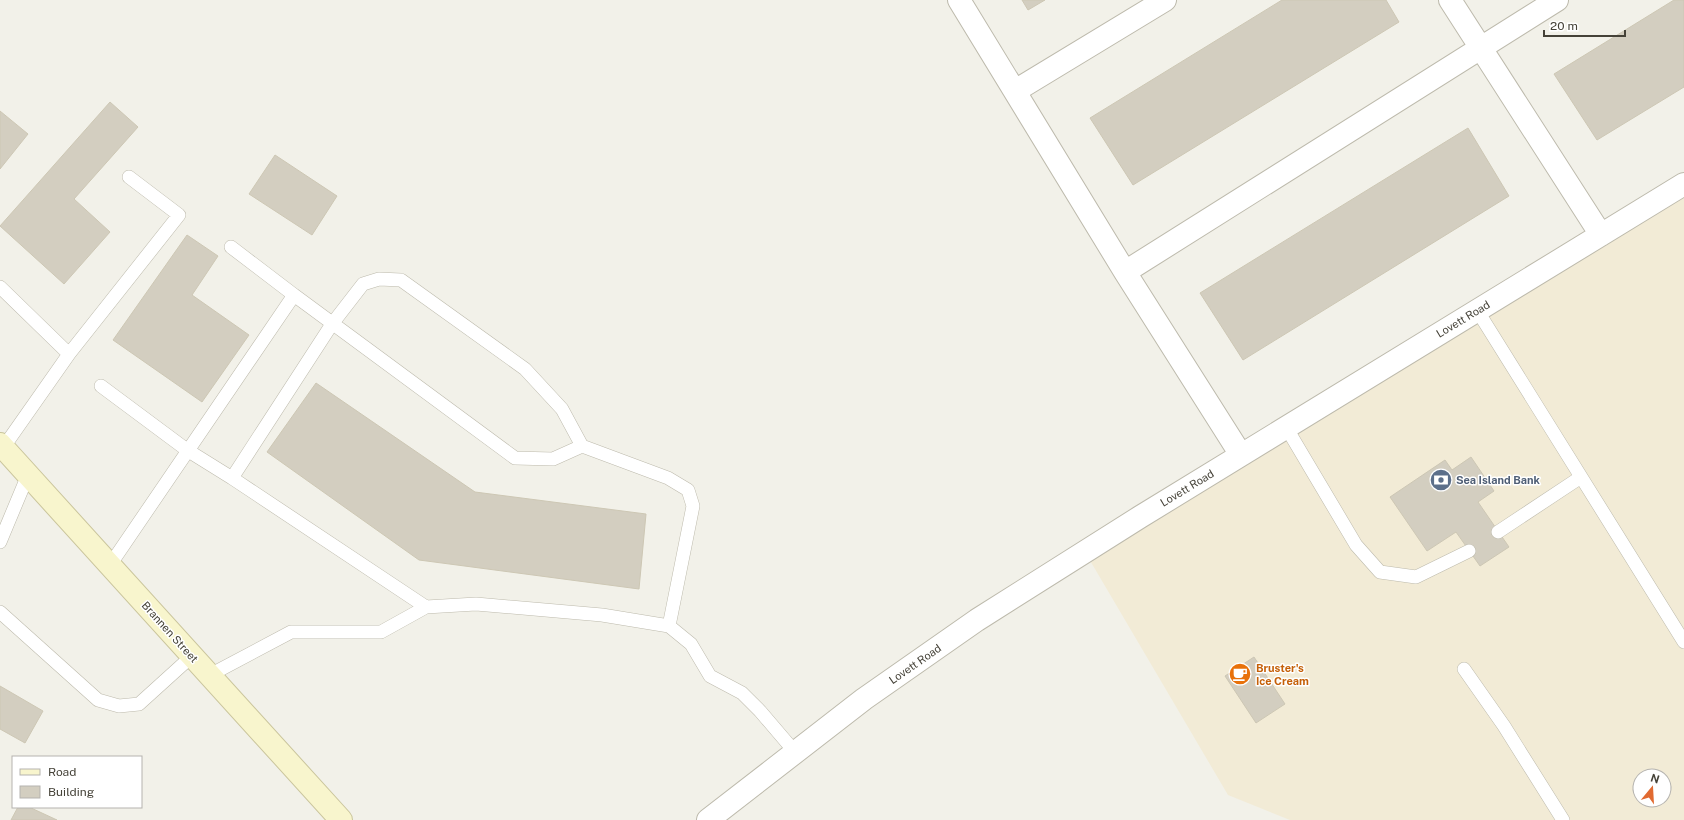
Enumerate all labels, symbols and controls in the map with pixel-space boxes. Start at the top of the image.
scale bar [1544,12,1625,38]
text: 20 m [1550,19,1578,33]
street label: Lovett Road [1434,298,1492,340]
street label: Lovett Road [1158,467,1216,509]
bank icon: Sea Island Bank [1428,467,1454,493]
place label: Sea Island Bank [1456,474,1541,486]
street label: Brannen Street [140,599,200,665]
street label: Lovett Road [887,642,943,686]
cafe icon: Bruster's Ice Cream [1227,661,1253,687]
place label: Bruster's Ice Cream [1256,662,1309,687]
legend [12,756,142,808]
text: Road [48,765,76,779]
north arrow [1632,768,1672,808]
text: N [1649,771,1661,786]
text: Building [48,785,94,799]

